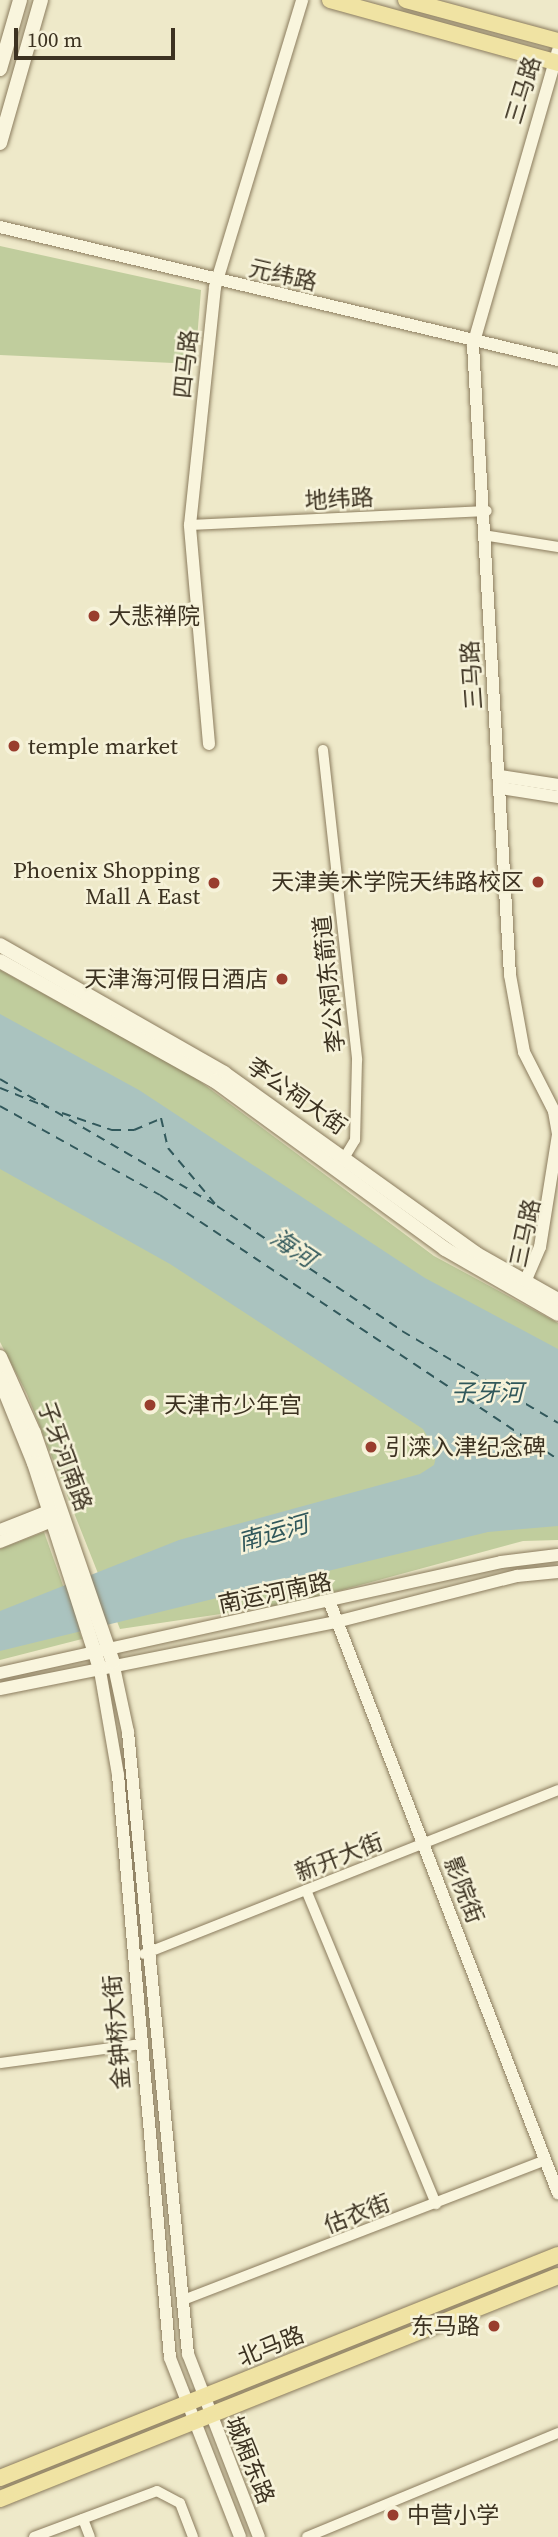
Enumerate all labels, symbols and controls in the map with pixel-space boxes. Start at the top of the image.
scale bar [18,14,178,58]
text: 100 m [27,25,82,54]
street label: 三马路 [500,53,546,127]
street label: 元纬路 [246,254,320,296]
street label: 四马路 [169,328,203,400]
street label: 地纬路 [304,483,374,515]
place label: 大悲禅院 [108,602,200,630]
marker: 大悲禅院 [86,608,102,624]
street label: 三马路 [456,640,488,710]
place label: temple market [28,732,178,760]
marker: temple market [6,738,22,754]
place label: Phoenix Shopping Mall A East [13,856,200,910]
place label: 天津美术学院天纬路校区 [271,868,524,896]
marker: 天津美术学院天纬路校区 [530,874,546,890]
marker: Phoenix Shopping Mall A East [206,875,222,891]
street label: 李公祠东箭道 [308,914,350,1054]
place label: 天津海河假日酒店 [84,965,268,993]
marker: 天津海河假日酒店 [274,971,290,987]
street label: 李公祠大街 [242,1052,352,1140]
street label: 三马路 [504,1196,546,1270]
water label: 海河 [265,1223,321,1273]
water label: 子牙河 [451,1379,523,1407]
place label: 天津市少年宫 [164,1391,302,1419]
street label: 子牙河南路 [32,1397,98,1515]
marker: 天津市少年宫 [142,1397,158,1413]
place label: 引滦入津纪念碑 [385,1433,546,1461]
marker: 引滦入津纪念碑 [363,1439,379,1455]
water label: 南运河 [234,1509,312,1557]
street label: 南运河南路 [216,1568,334,1618]
street label: 新开大街 [291,1828,387,1886]
street label: 影院街 [439,1853,489,1927]
street label: 金钟桥大街 [98,1974,136,2090]
street label: 估衣街 [320,2189,394,2239]
place label: 东马路 [411,2312,480,2340]
marker: 东马路 [486,2318,502,2334]
street label: 北马路 [234,2320,308,2372]
street label: 城厢东路 [220,2412,280,2508]
place label: 中营小学 [407,2501,499,2529]
marker: 中营小学 [385,2507,401,2523]

